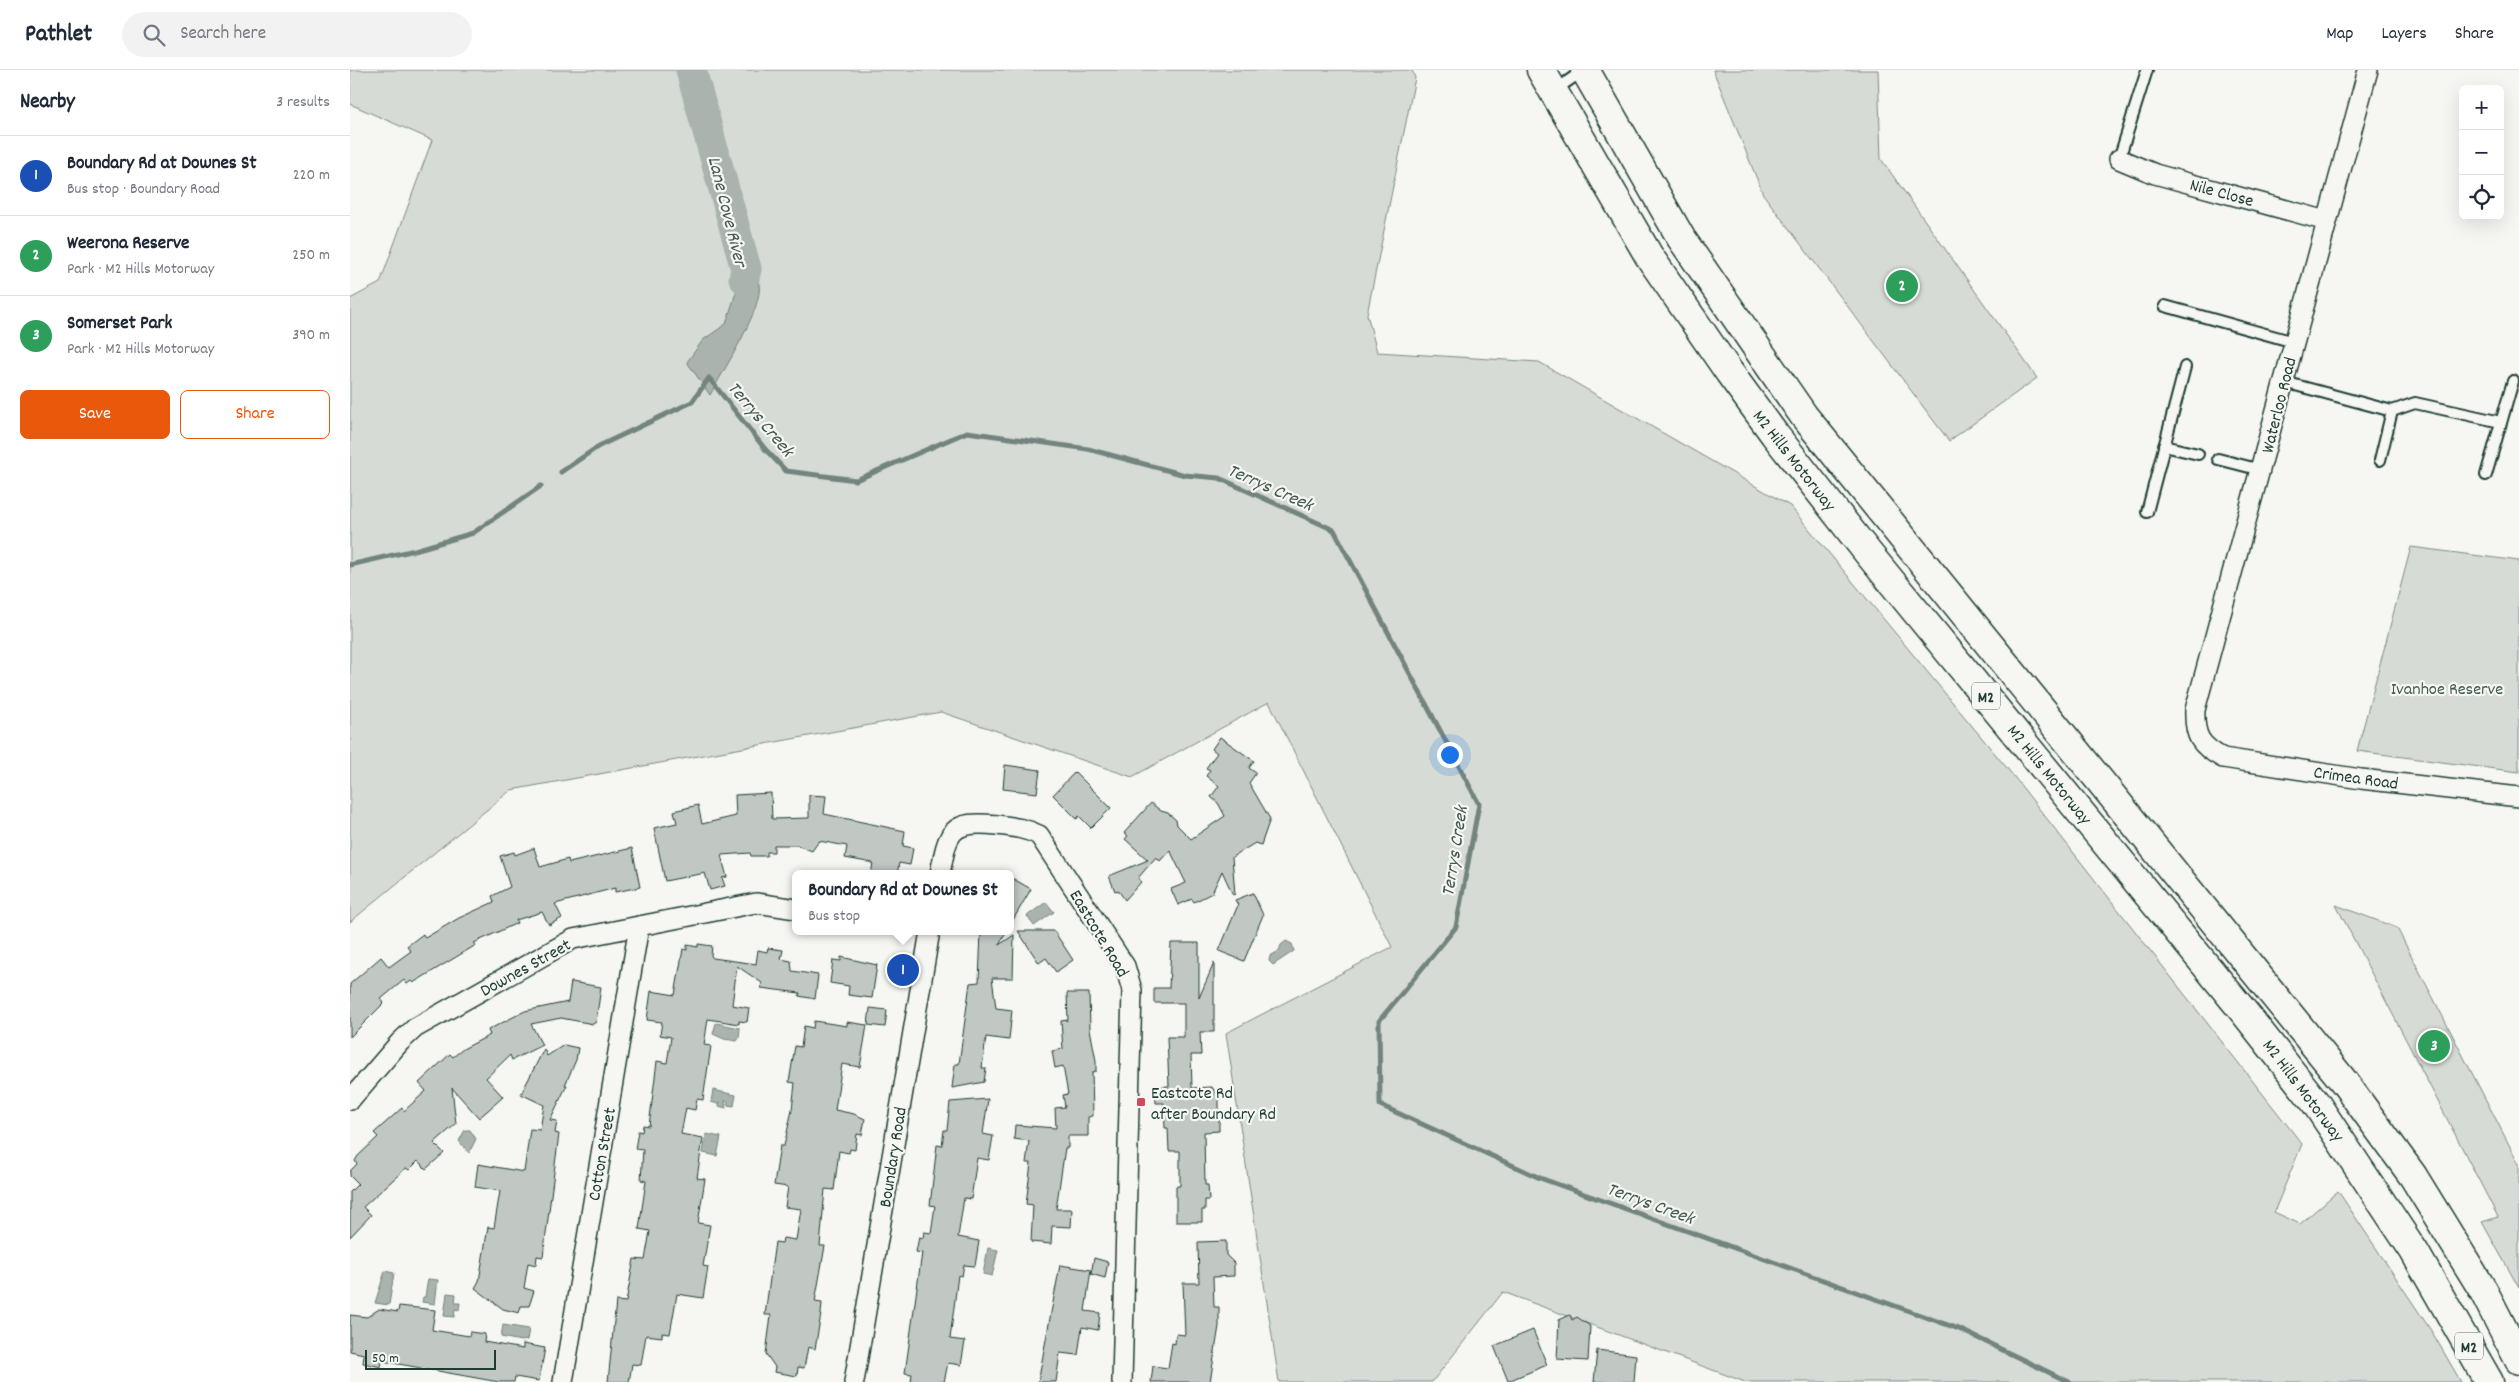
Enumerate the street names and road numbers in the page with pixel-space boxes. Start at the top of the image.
street label: Nile Close [2187,174,2256,215]
street label: Waterloo Road [2256,355,2304,456]
street label: M2 Hills Motorway [1745,406,1841,518]
road number: M2 [1972,682,2000,710]
street label: M2 Hills Motorway [2000,720,2097,832]
street label: Crimea Road [2312,761,2400,798]
street label: Eastcote Road [1062,886,1134,983]
street label: Downes Street [476,934,577,1004]
street label: M2 Hills Motorway [2255,1035,2349,1149]
street label: Cotton Street [583,1105,624,1203]
street label: Boundary Road [874,1105,915,1209]
road number: M2 [2455,1332,2483,1360]

